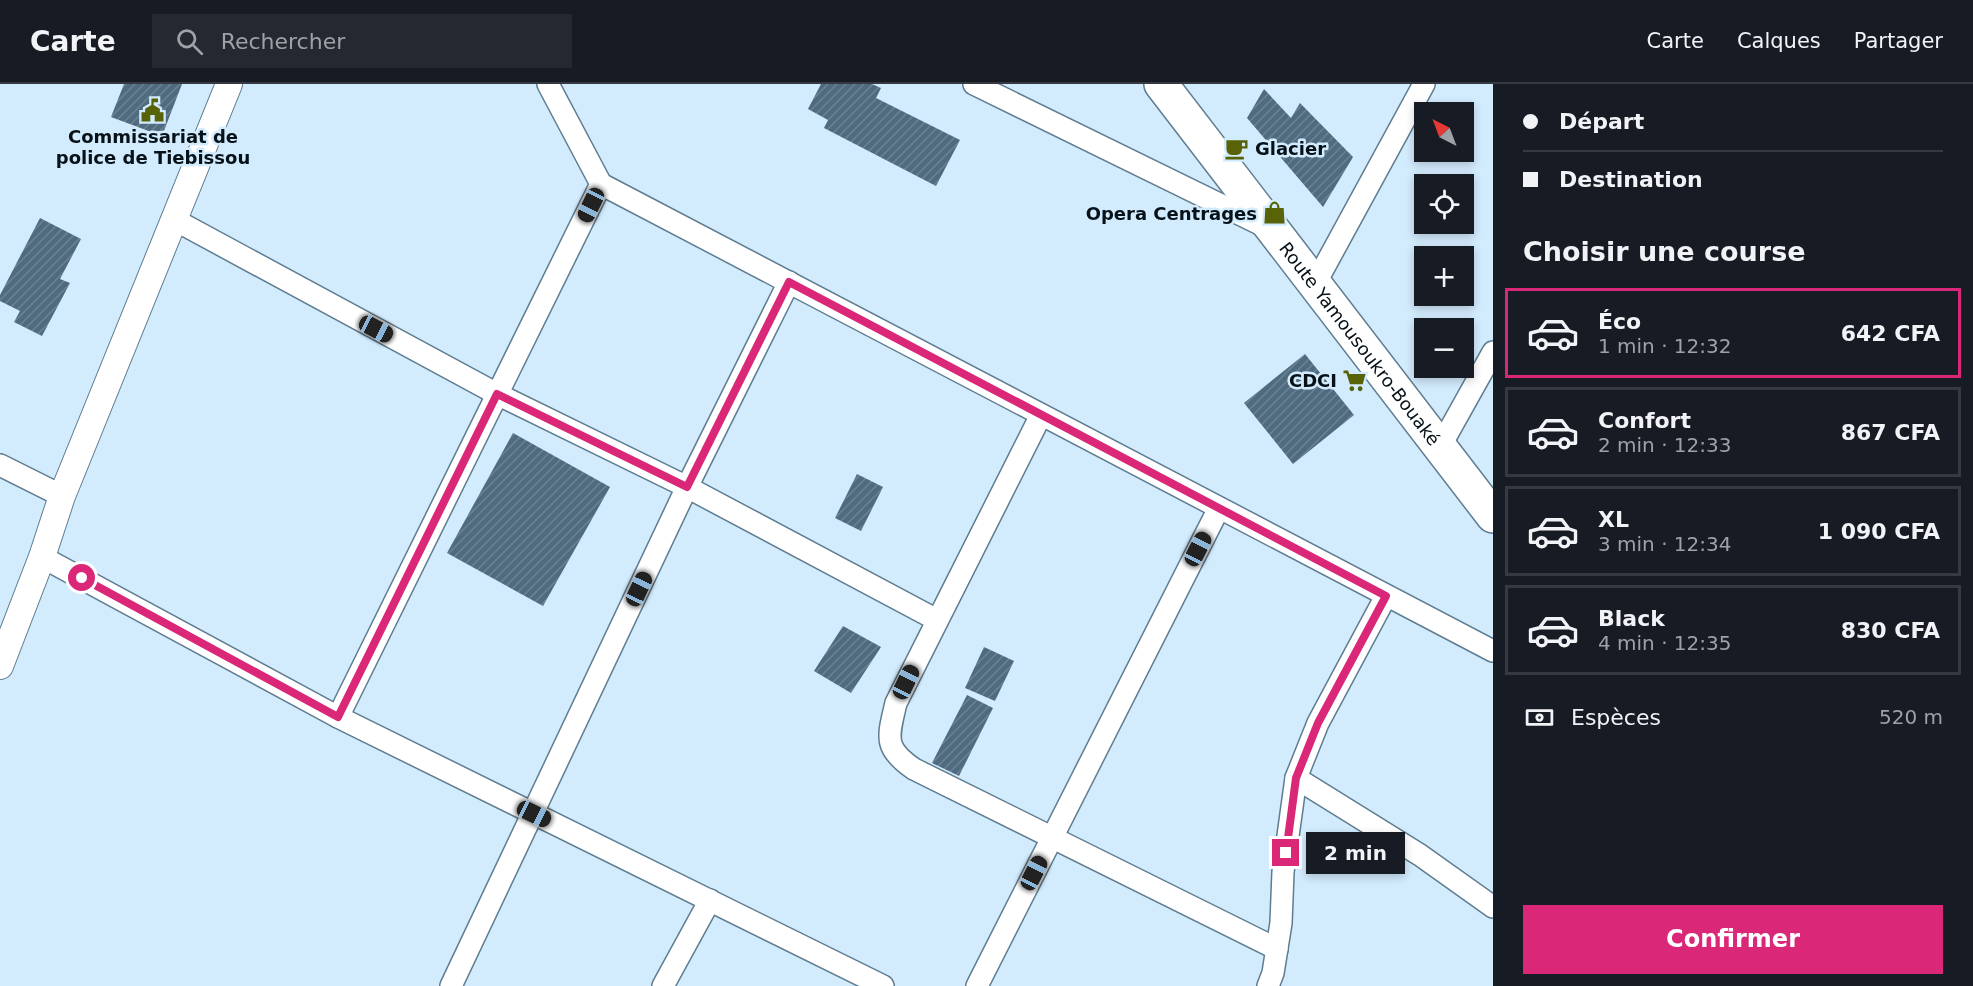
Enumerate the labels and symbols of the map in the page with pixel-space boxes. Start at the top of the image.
public building icon: Commissariat de police de Tiebissou [140,97,166,123]
north arrow [1414,102,1474,162]
place label: Commissariat de police de Tiebissou [56,126,250,168]
cafe icon: Glacier [1224,135,1250,161]
place label: Glacier [1255,138,1326,159]
car [575,185,607,225]
shop icon: Opera Centrages [1262,200,1288,226]
place label: Opera Centrages [1086,203,1257,224]
street label: Route Yamousoukro-Bouaké [1276,237,1445,449]
car [356,313,396,345]
supermarket icon: CDCI [1342,367,1368,393]
place label: CDCI [1289,370,1337,391]
car [1182,529,1214,569]
route start [68,564,95,591]
car [623,569,655,609]
car [890,662,922,702]
car [514,798,554,830]
callout: 2 min [1307,832,1406,874]
route end [1272,839,1299,866]
car [1018,853,1050,893]

